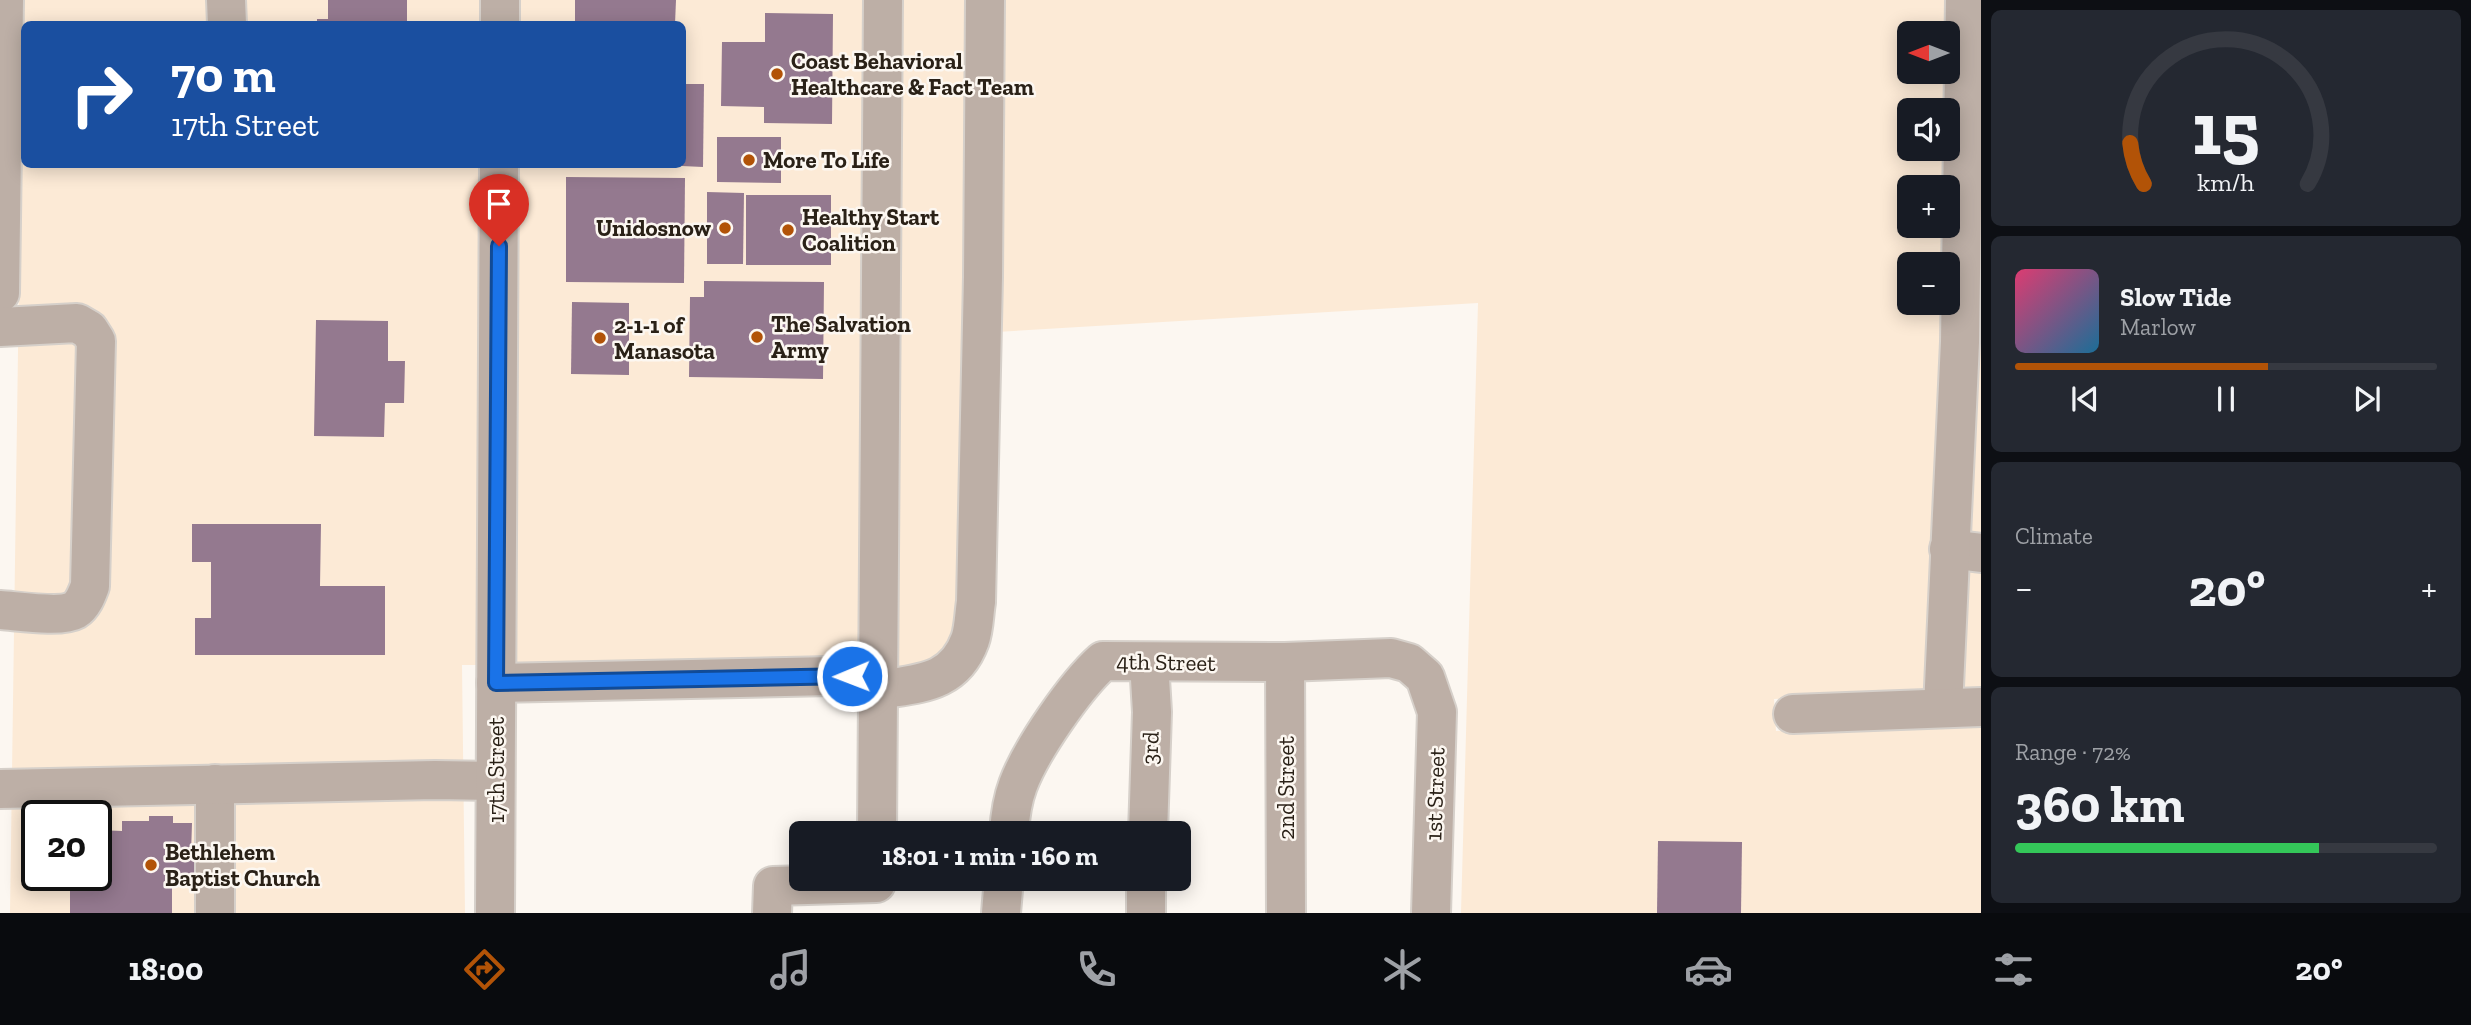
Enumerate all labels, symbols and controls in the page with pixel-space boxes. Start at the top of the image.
north arrow [1897,21,1960,84]
map controls [1897,21,1960,315]
text: 70 m [171,46,276,105]
place label: Coast Behavioral Healthcare & Fact Team [791,47,1034,101]
icon: right [56,49,147,140]
marker: Coast Behavioral Healthcare & Fact Team [769,66,785,82]
text: 15 [2192,85,2260,173]
button: sound [1897,98,1960,161]
text: 17th Street [171,106,319,144]
place label: More To Life [763,146,890,174]
marker: More To Life [741,152,757,168]
text: km/h [2197,167,2255,197]
pin [469,174,529,246]
button: + [1897,175,1960,238]
icon: arrive [480,185,518,223]
place label: Healthy Start Coalition [802,203,940,257]
place label: Unidosnow [596,214,712,242]
marker: Unidosnow [717,220,733,236]
marker: Healthy Start Coalition [780,222,796,238]
button: − [1897,252,1960,315]
text: Slow Tide [2120,281,2231,313]
place label: The Salvation Army [771,310,911,364]
place label: 2-1-1 of Manasota [614,311,715,365]
text: Marlow [2120,313,2196,341]
marker: The Salvation Army [749,329,765,345]
marker: 2-1-1 of Manasota [592,330,608,346]
icon: previous [2066,380,2104,418]
icon: pause [2207,380,2245,418]
icon: next [2348,380,2386,418]
text: Climate [2015,522,2093,550]
text: 20° [2189,557,2265,619]
text: − [2015,565,2033,611]
text: + [2421,565,2437,611]
position arrow [815,639,889,713]
street label: 4th Street [1116,647,1216,677]
street label: 17th Street [482,716,510,823]
street label: 3rd [1135,730,1165,765]
street label: 2nd Street [1272,736,1300,840]
text: Range · 72% [2015,738,2131,766]
street label: 1st Street [1419,746,1451,841]
text: 360 km [2015,773,2185,835]
speed limit sign: 20 [21,800,112,891]
place label: Bethlehem Baptist Church [165,838,321,892]
text: 18:01 · 1 min · 160 m [882,840,1098,872]
marker: Bethlehem Baptist Church [143,857,159,873]
icon: directions [460,945,509,994]
icon: music [766,945,815,994]
icon: phone [1072,945,1121,994]
icon: climate [1378,945,1427,994]
icon: car [1684,945,1733,994]
icon: filters [1989,945,2038,994]
text: 18:00 [128,950,203,988]
text: 20° [2295,950,2343,988]

